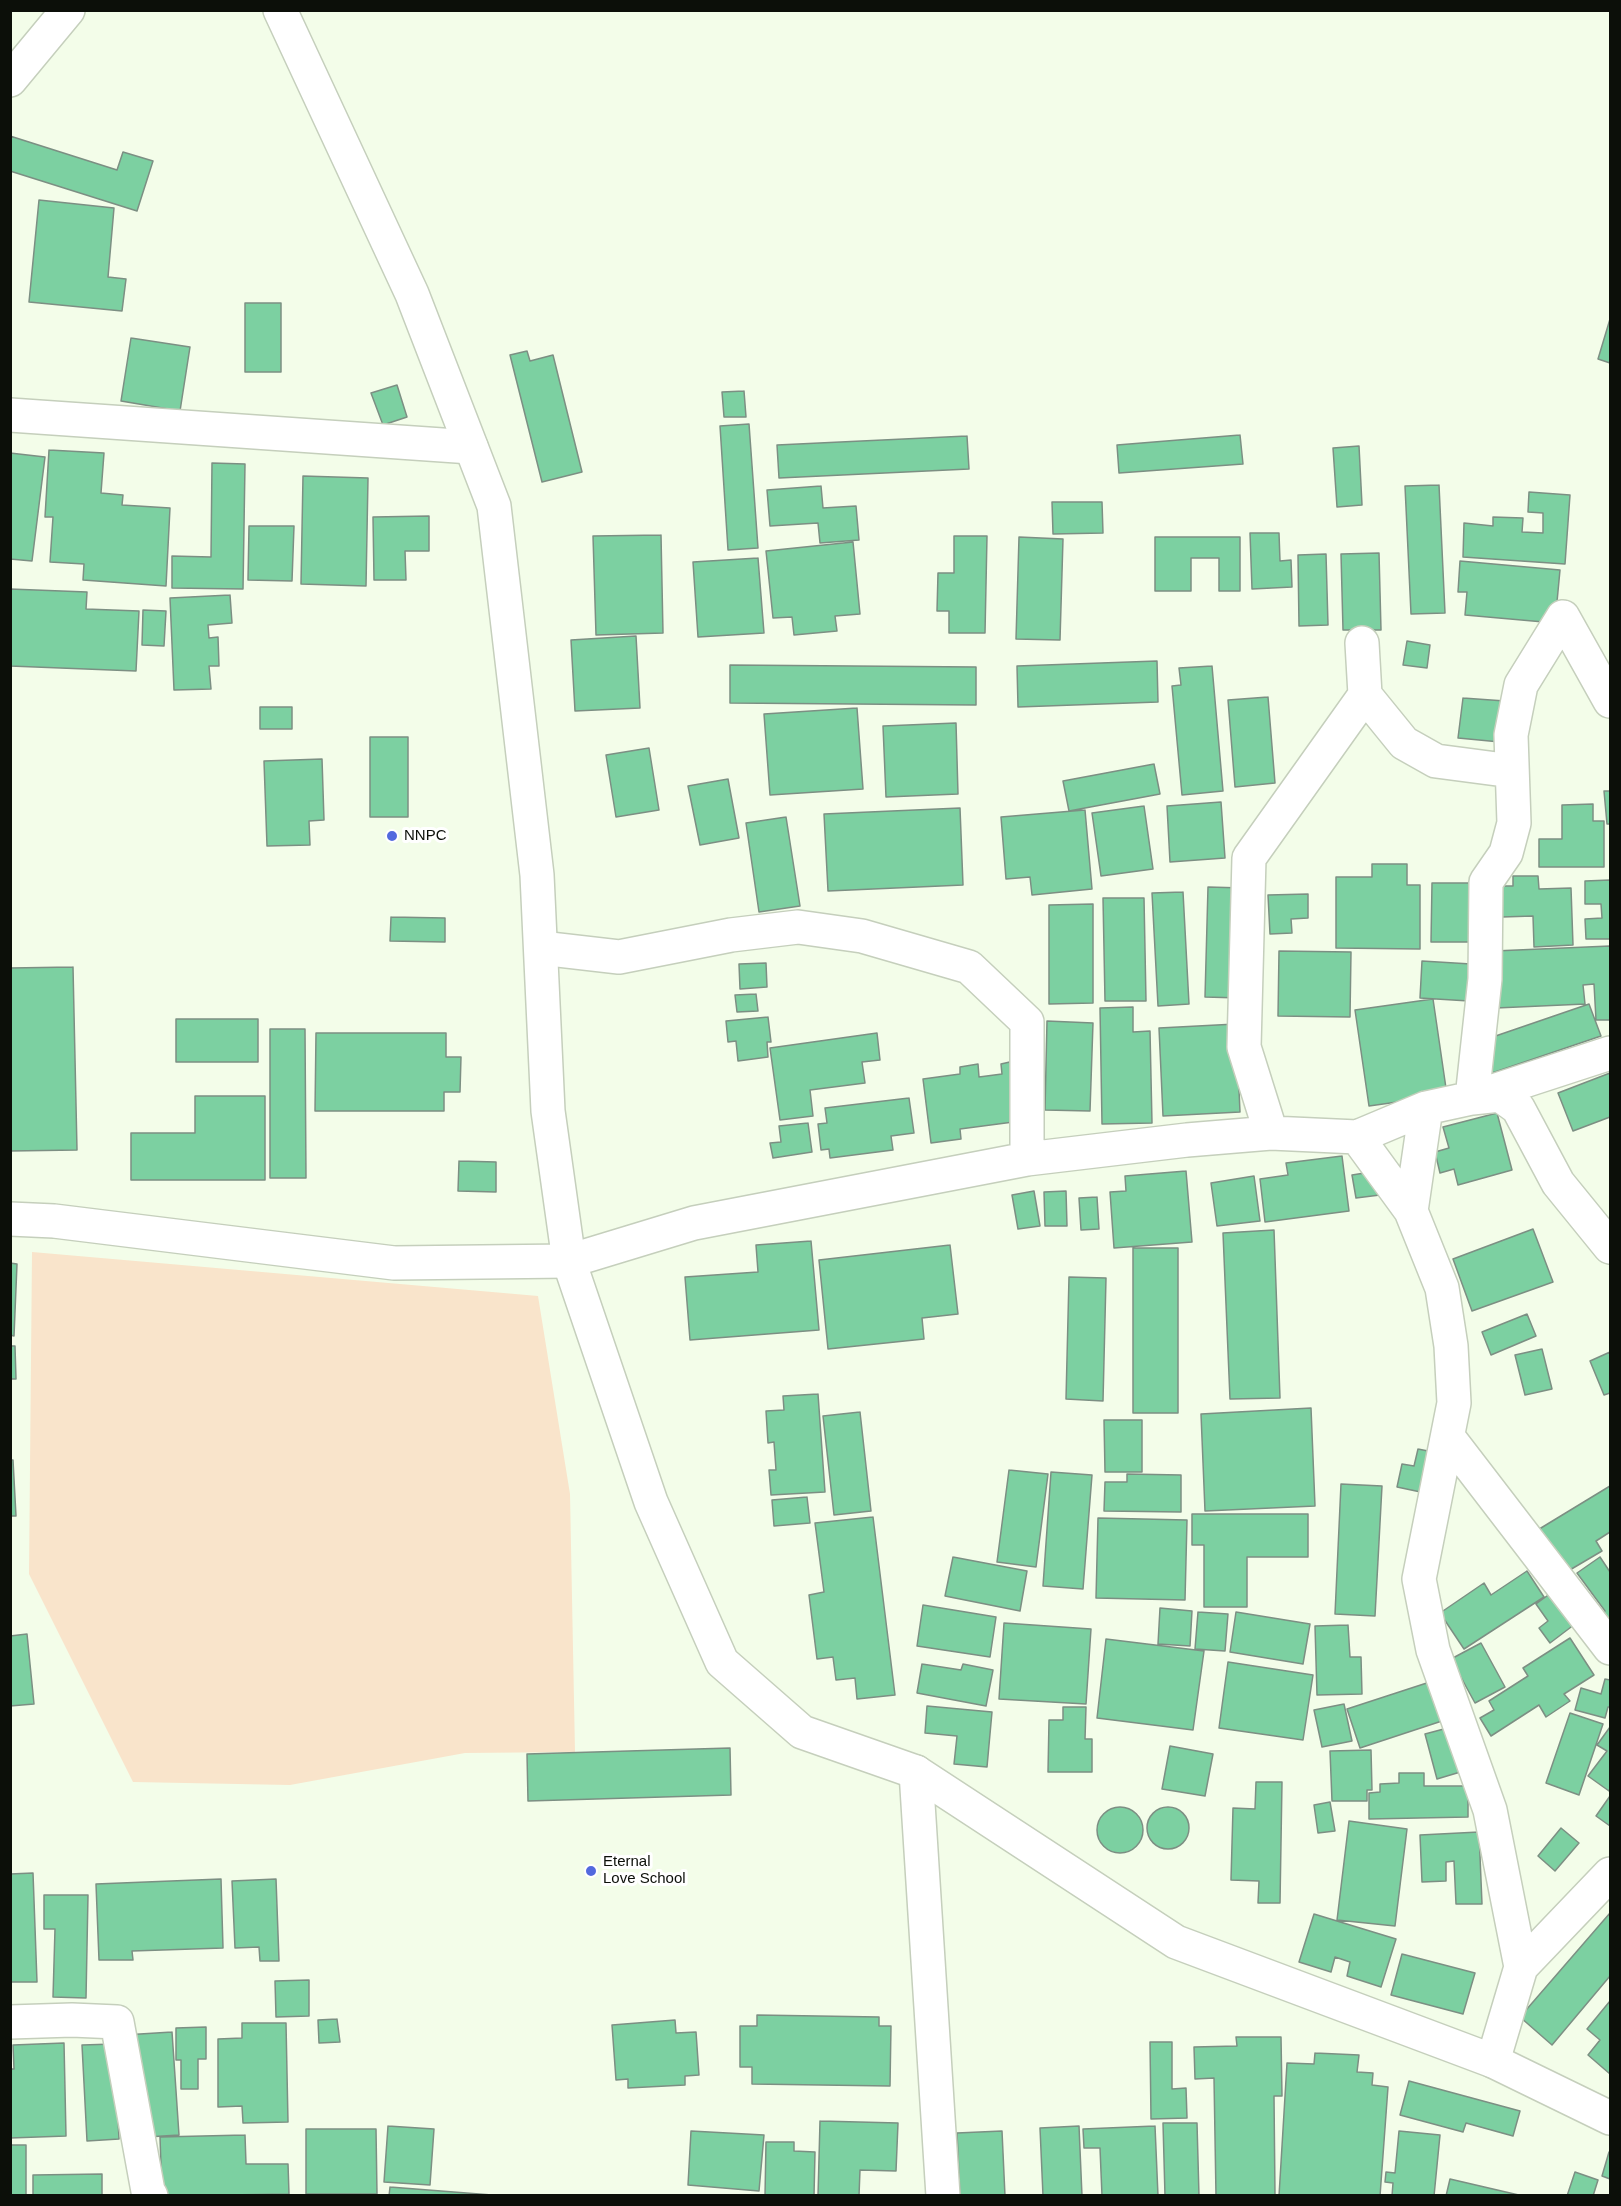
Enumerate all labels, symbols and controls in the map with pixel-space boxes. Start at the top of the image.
place label: NNPC [404,827,447,845]
marker: NNPC [385,829,399,843]
place label: Eternal Love School [603,1853,686,1888]
marker: Eternal Love School [584,1864,598,1878]

